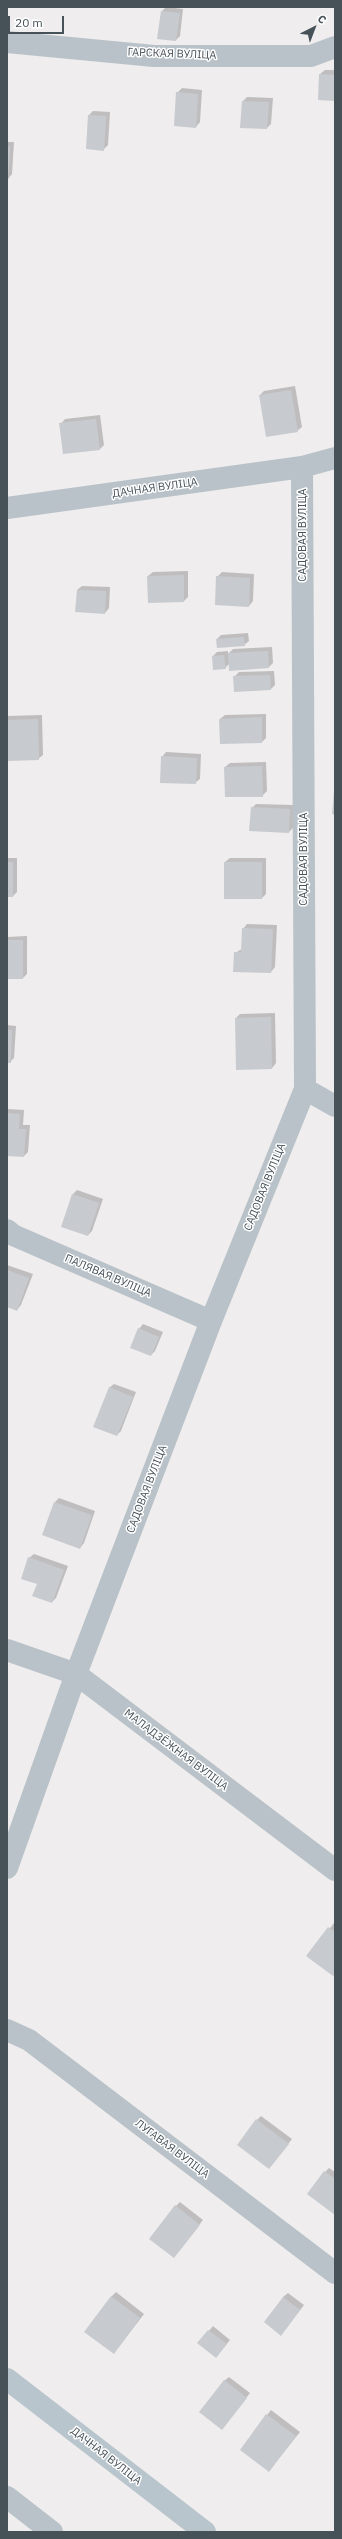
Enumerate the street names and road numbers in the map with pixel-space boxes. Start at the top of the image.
street label: ГАРСКАЯ ВУЛІЦА [127,46,217,62]
street label: ДАЧНАЯ ВУЛІЦА [111,475,199,501]
street label: САДОВАЯ ВУЛІЦА [296,488,310,582]
street label: САДОВАЯ ВУЛІЦА [297,812,311,906]
street label: САДОВАЯ ВУЛІЦА [241,1141,289,1233]
street label: ПАЛЯВАЯ ВУЛІЦА [63,1252,153,1300]
street label: САДОВАЯ ВУЛІЦА [124,1443,170,1535]
street label: МАЛАДЗЁЖНАЯ ВУЛІЦА [121,1707,231,1793]
street label: ЛУГАВАЯ ВУЛІЦА [132,2117,212,2181]
street label: ДАЧНАЯ ВУЛІЦА [68,2424,144,2488]

